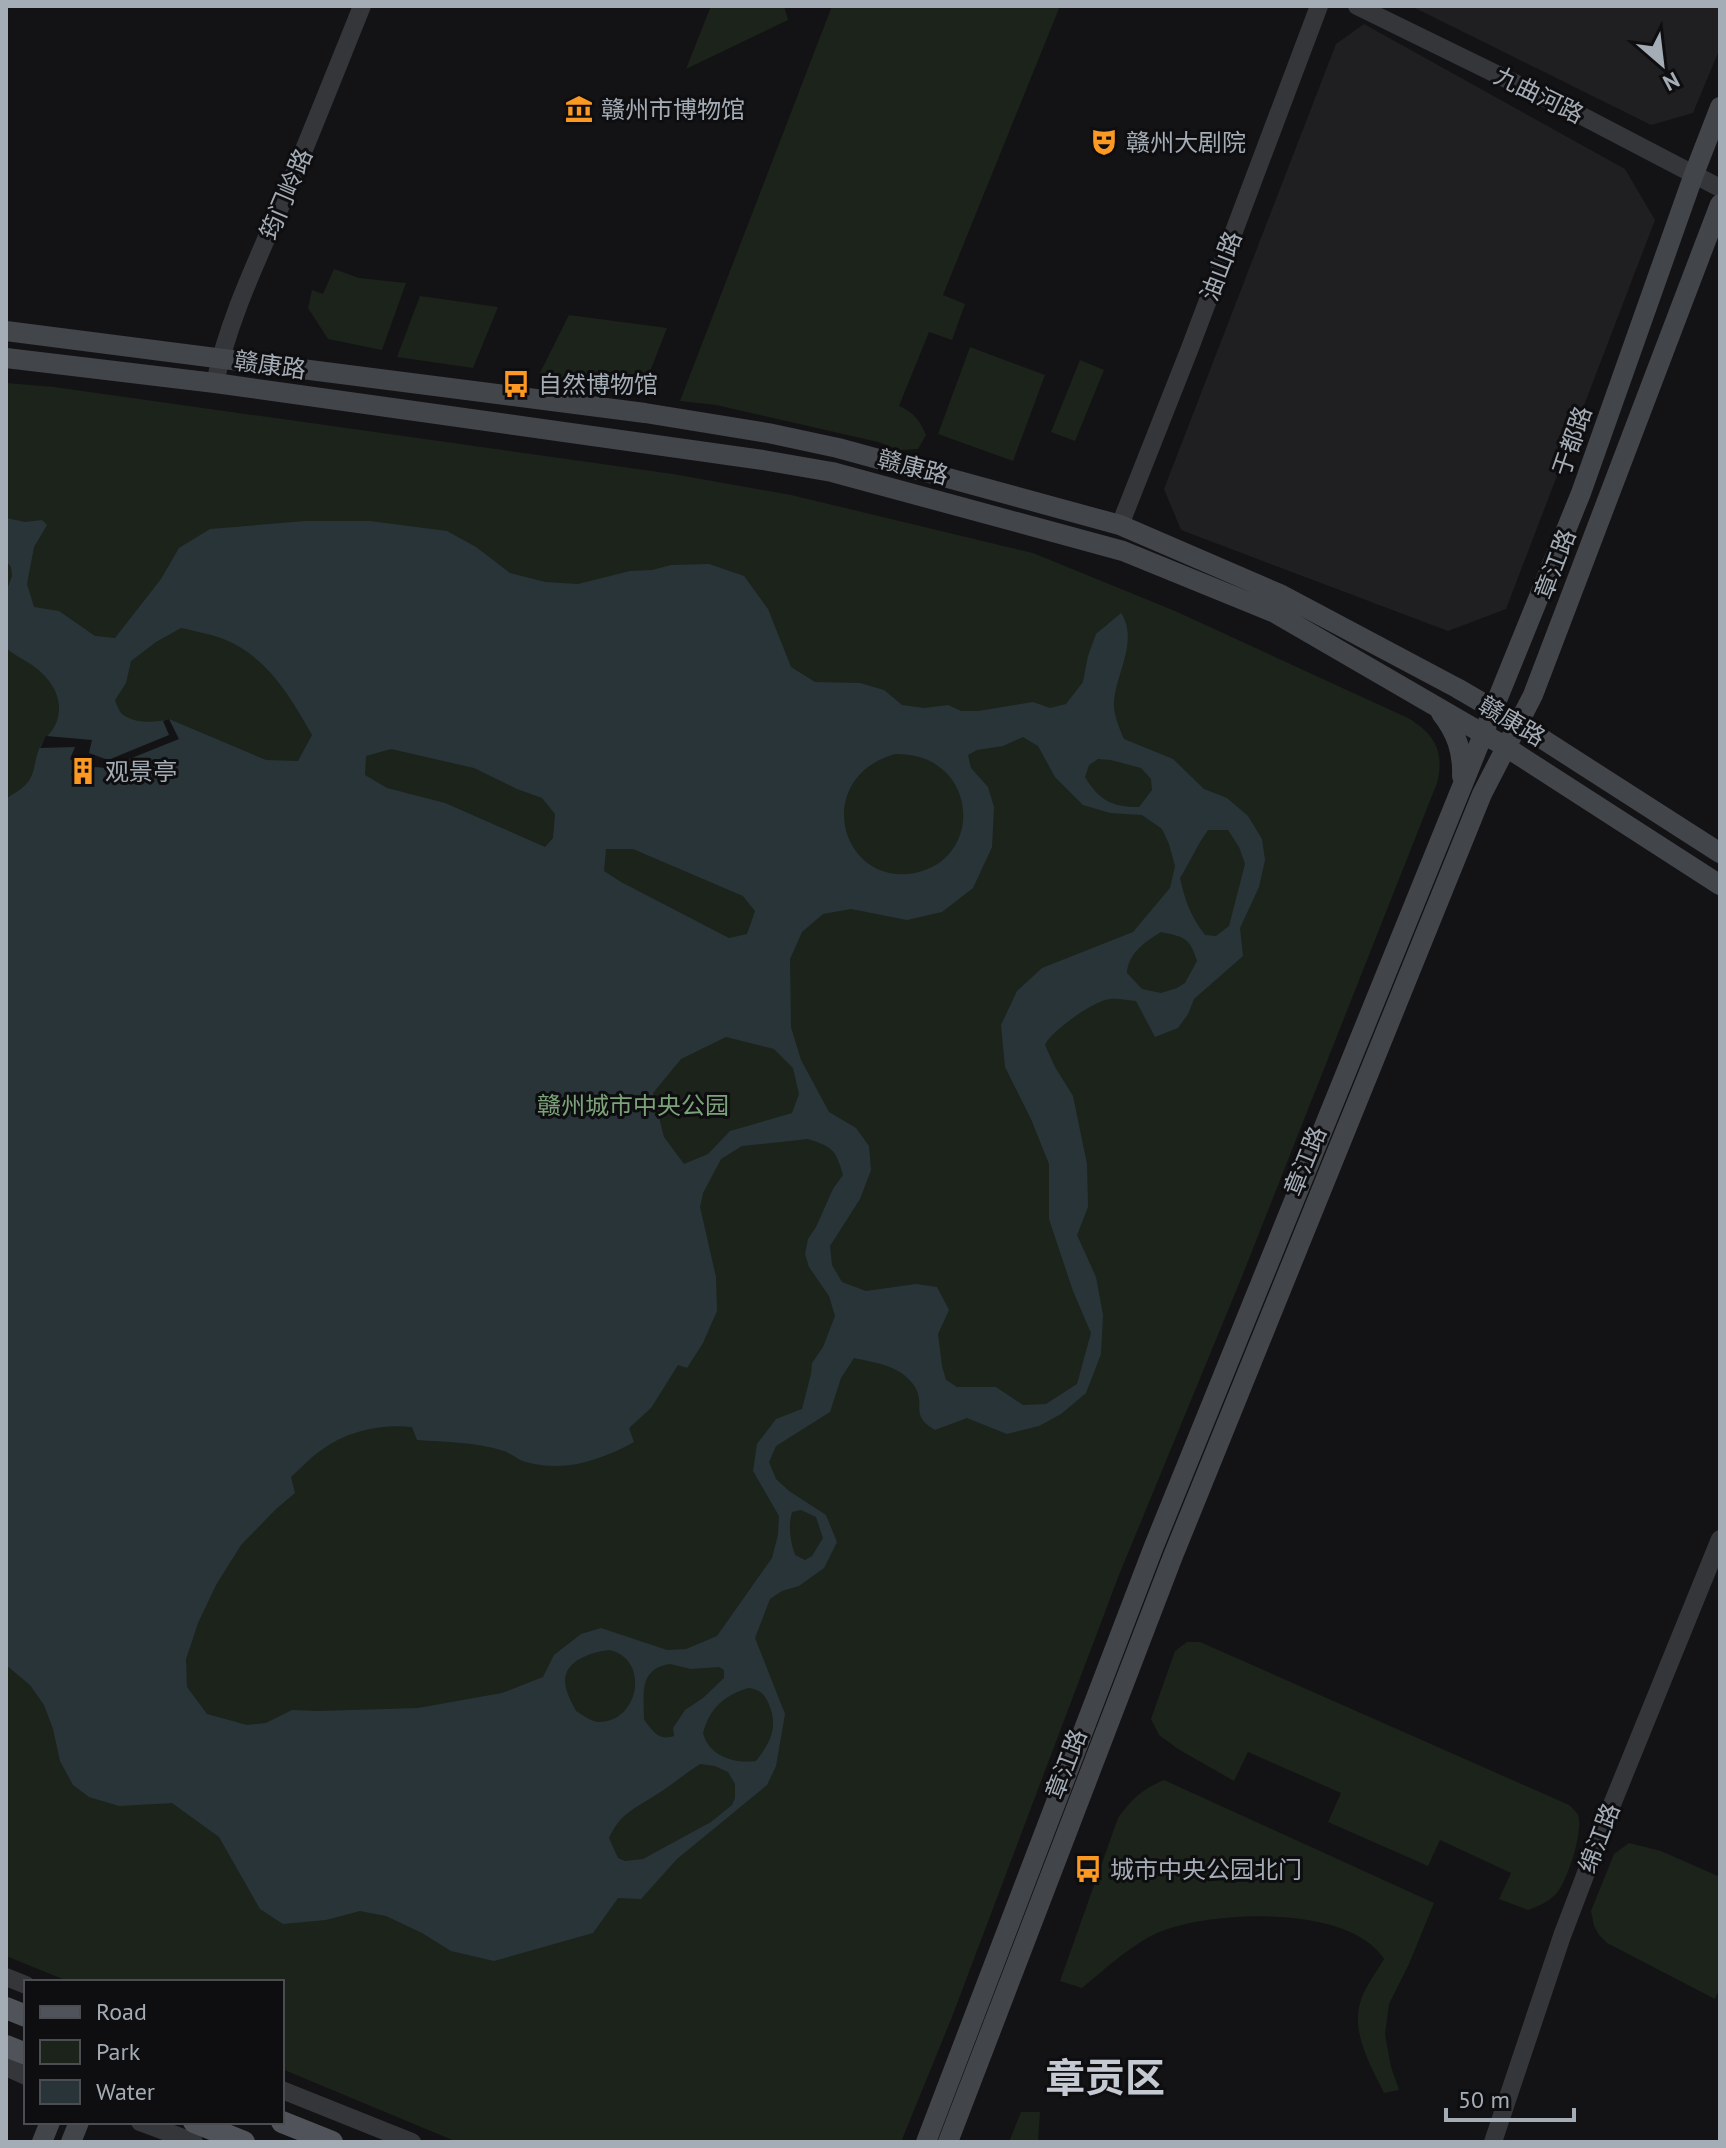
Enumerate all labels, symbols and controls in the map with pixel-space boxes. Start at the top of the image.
north arrow [1622,24,1702,104]
street label: 九曲河路 [1489,60,1589,130]
text: N [1658,66,1684,97]
museum icon: 赣州市博物馆 [564,94,594,124]
place label: 赣州市博物馆 [601,94,745,125]
theatre icon: 赣州大剧院 [1089,127,1119,157]
place label: 赣州大剧院 [1126,127,1246,158]
street label: 筠门岭路 [253,144,319,244]
street label: 油山路 [1194,227,1248,305]
street label: 赣康路 [232,345,308,385]
bus stop icon: 自然博物馆 [501,369,531,399]
place label: 自然博物馆 [538,369,658,400]
street label: 于都路 [1546,402,1598,480]
street label: 赣康路 [874,443,952,491]
street label: 章江路 [1528,525,1582,603]
street label: 赣康路 [1473,689,1551,753]
building icon: 观景亭 [68,756,98,786]
place label: 观景亭 [105,756,177,787]
park label: 赣州城市中央公园 [537,1090,729,1121]
street label: 章江路 [1277,1122,1333,1200]
street label: 章江路 [1039,1725,1093,1803]
street label: 绵江路 [1572,1799,1626,1877]
bus stop icon: 城市中央公园北门 [1073,1854,1103,1884]
place label: 城市中央公园北门 [1110,1854,1302,1885]
legend [24,1980,284,2124]
text: Road [96,1996,147,2027]
text: Park [96,2036,141,2067]
district label: 章贡区 [1045,2051,1165,2103]
scale bar [1446,2072,1574,2122]
text: Water [96,2076,155,2107]
text: 50 m [1458,2084,1510,2115]

